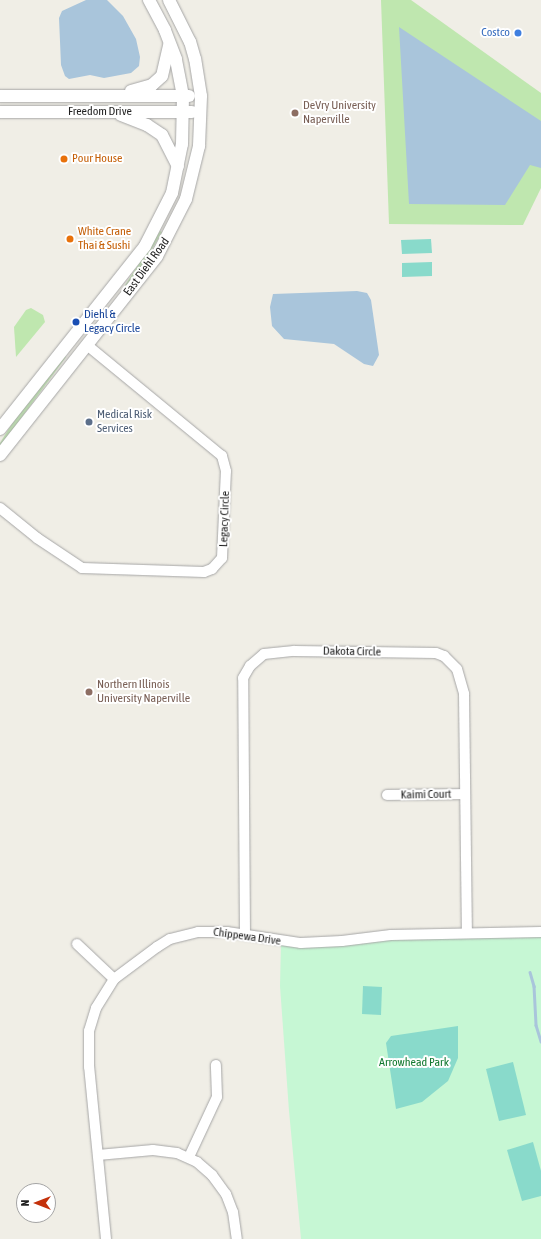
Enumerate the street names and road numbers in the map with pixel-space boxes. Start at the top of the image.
street label: Freedom Drive [68,105,132,119]
street label: East Diehl Road [121,235,173,299]
street label: Legacy Circle [217,491,233,547]
street label: Dakota Circle [323,644,381,660]
street label: Kaimi Court [401,787,451,803]
street label: Chippewa Drive [212,925,282,949]

